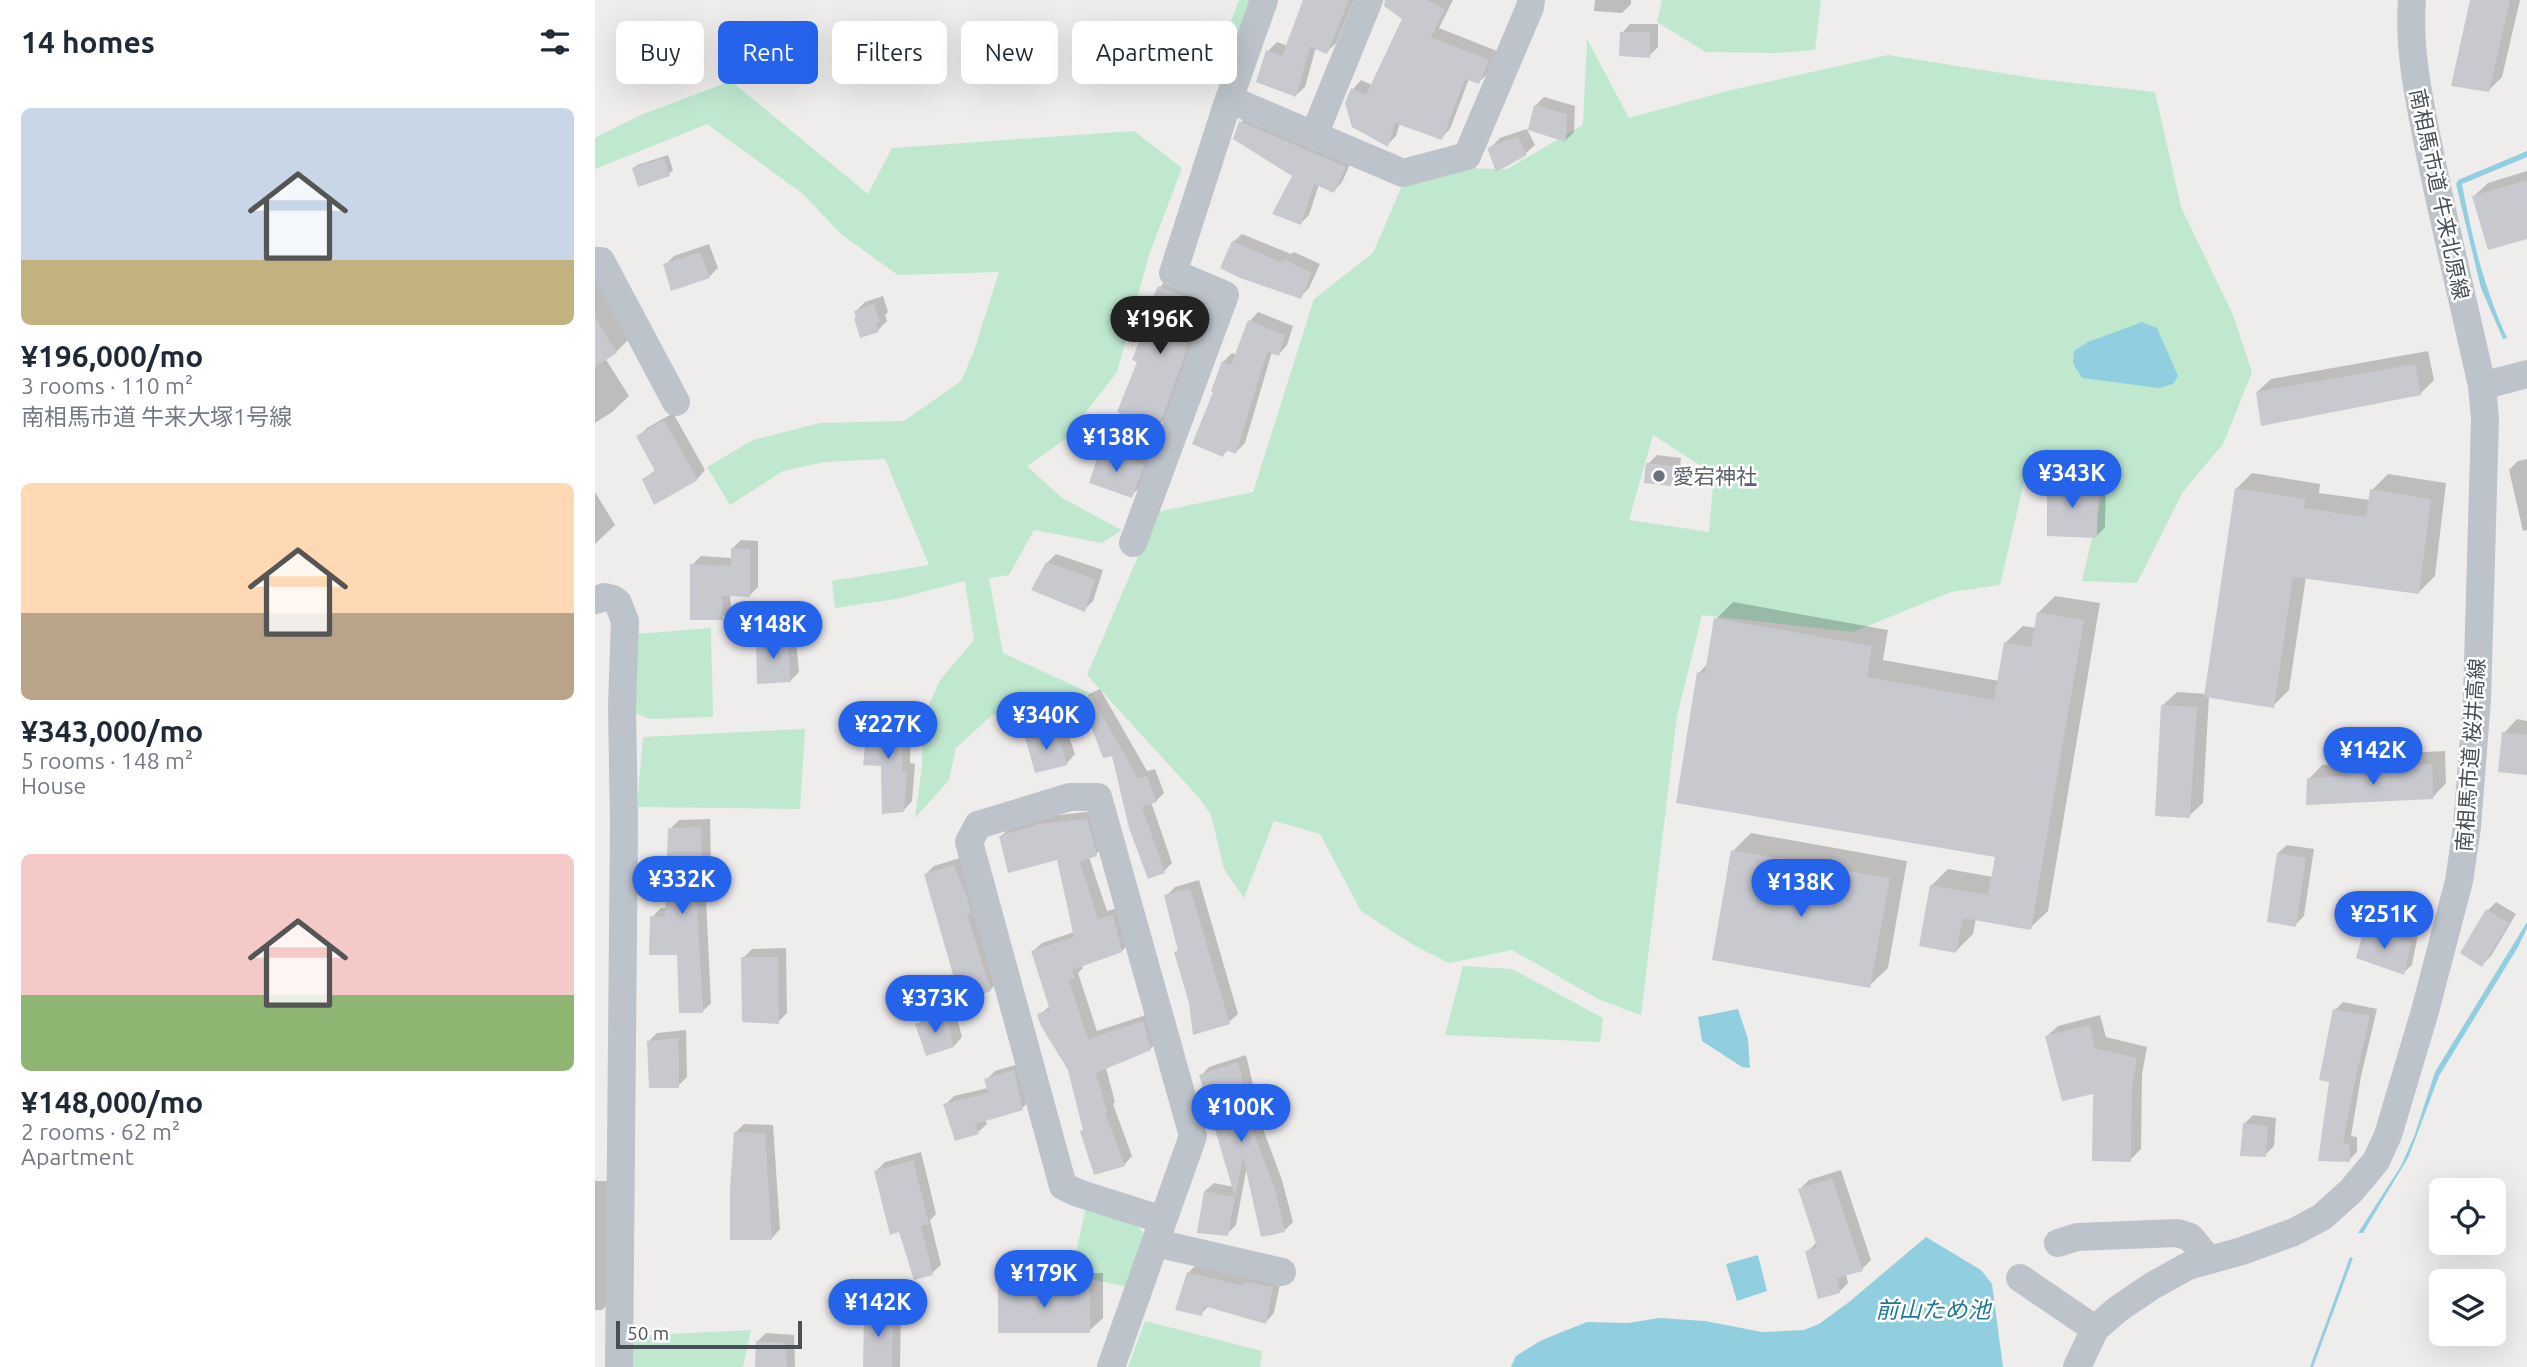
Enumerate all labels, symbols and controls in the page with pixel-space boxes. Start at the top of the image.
chip: Buy [616,21,704,84]
chip: Rent [718,21,818,84]
chip: Filters [832,21,947,84]
chip: New [961,21,1058,84]
chip: Apartment [1072,21,1237,84]
icon: filters [536,23,574,61]
text: 14 homes [21,25,155,59]
street label: 南相馬市道 牛来北原線 [2406,86,2474,302]
icon: home [235,153,361,279]
pin: ¥196K [1111,296,1209,356]
text: ¥196K [1126,306,1194,331]
text: ¥196,000/mo [21,339,203,373]
text: 3 rooms · 110 m² [21,373,193,398]
text: 南相馬市道 牛来大塚1号線 [21,404,292,429]
pin: ¥138K [1067,414,1165,474]
text: ¥138K [1082,424,1150,449]
pin: ¥343K [2023,450,2121,510]
text: ¥343K [2038,460,2106,485]
place label: 愛宕神社 [1673,464,1757,488]
marker: 愛宕神社 [1651,468,1667,484]
icon: home [235,529,361,655]
pin: ¥148K [724,602,822,661]
text: ¥148K [739,611,807,636]
street label: 南相馬市道 桜井高線 [2451,657,2489,853]
pin: ¥340K [997,692,1095,752]
pin: ¥227K [839,702,937,761]
text: ¥340K [1012,702,1080,727]
text: ¥227K [854,711,922,736]
text: ¥343,000/mo [21,714,203,748]
pin: ¥142K [2324,728,2422,787]
text: ¥142K [2339,737,2407,762]
text: 5 rooms · 148 m² [21,748,193,773]
text: House [21,773,86,798]
pin: ¥332K [633,856,731,916]
pin: ¥138K [1752,860,1850,919]
text: ¥332K [648,866,716,891]
text: ¥138K [1767,869,1835,894]
pin: ¥251K [2335,892,2433,951]
icon: home [235,900,361,1026]
text: ¥251K [2350,901,2418,926]
pin: ¥373K [886,976,984,1035]
text: ¥373K [901,985,969,1010]
pin: ¥100K [1192,1084,1290,1144]
text: ¥148,000/mo [21,1085,203,1119]
text: ¥100K [1207,1094,1275,1119]
text: 2 rooms · 62 m² [21,1119,180,1144]
text: Apartment [21,1144,134,1169]
map controls [2429,1178,2506,1346]
button: locate [2429,1178,2506,1255]
pin: ¥179K [995,1250,1093,1310]
text: ¥179K [1010,1260,1078,1285]
button: layers [2429,1269,2506,1346]
pin: ¥142K [829,1280,927,1339]
text: ¥142K [844,1289,912,1314]
water label: 前山ため池 [1876,1297,1993,1322]
scale bar [616,1318,801,1350]
text: 50 m [627,1322,669,1344]

